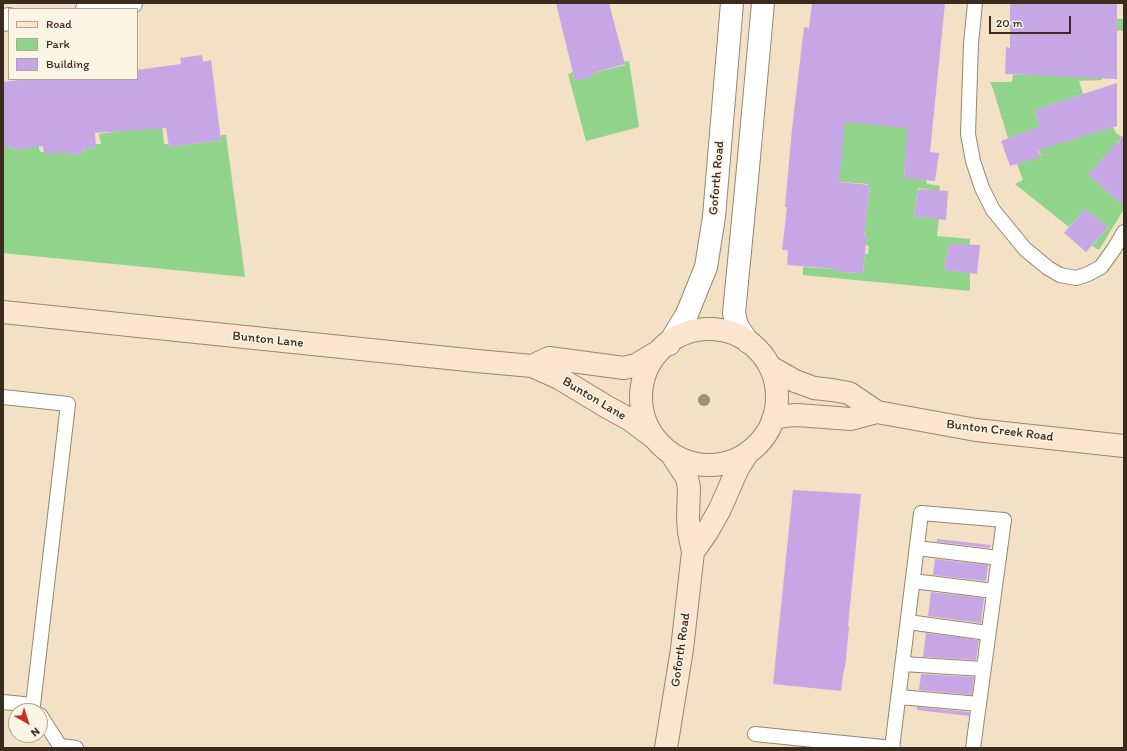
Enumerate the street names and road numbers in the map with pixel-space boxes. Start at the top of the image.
street label: Goforth Road [706,140,728,216]
street label: Bunton Lane [232,329,304,351]
street label: Bunton Lane [559,374,629,424]
street label: Bunton Creek Road [945,417,1055,445]
street label: Goforth Road [668,612,694,688]

